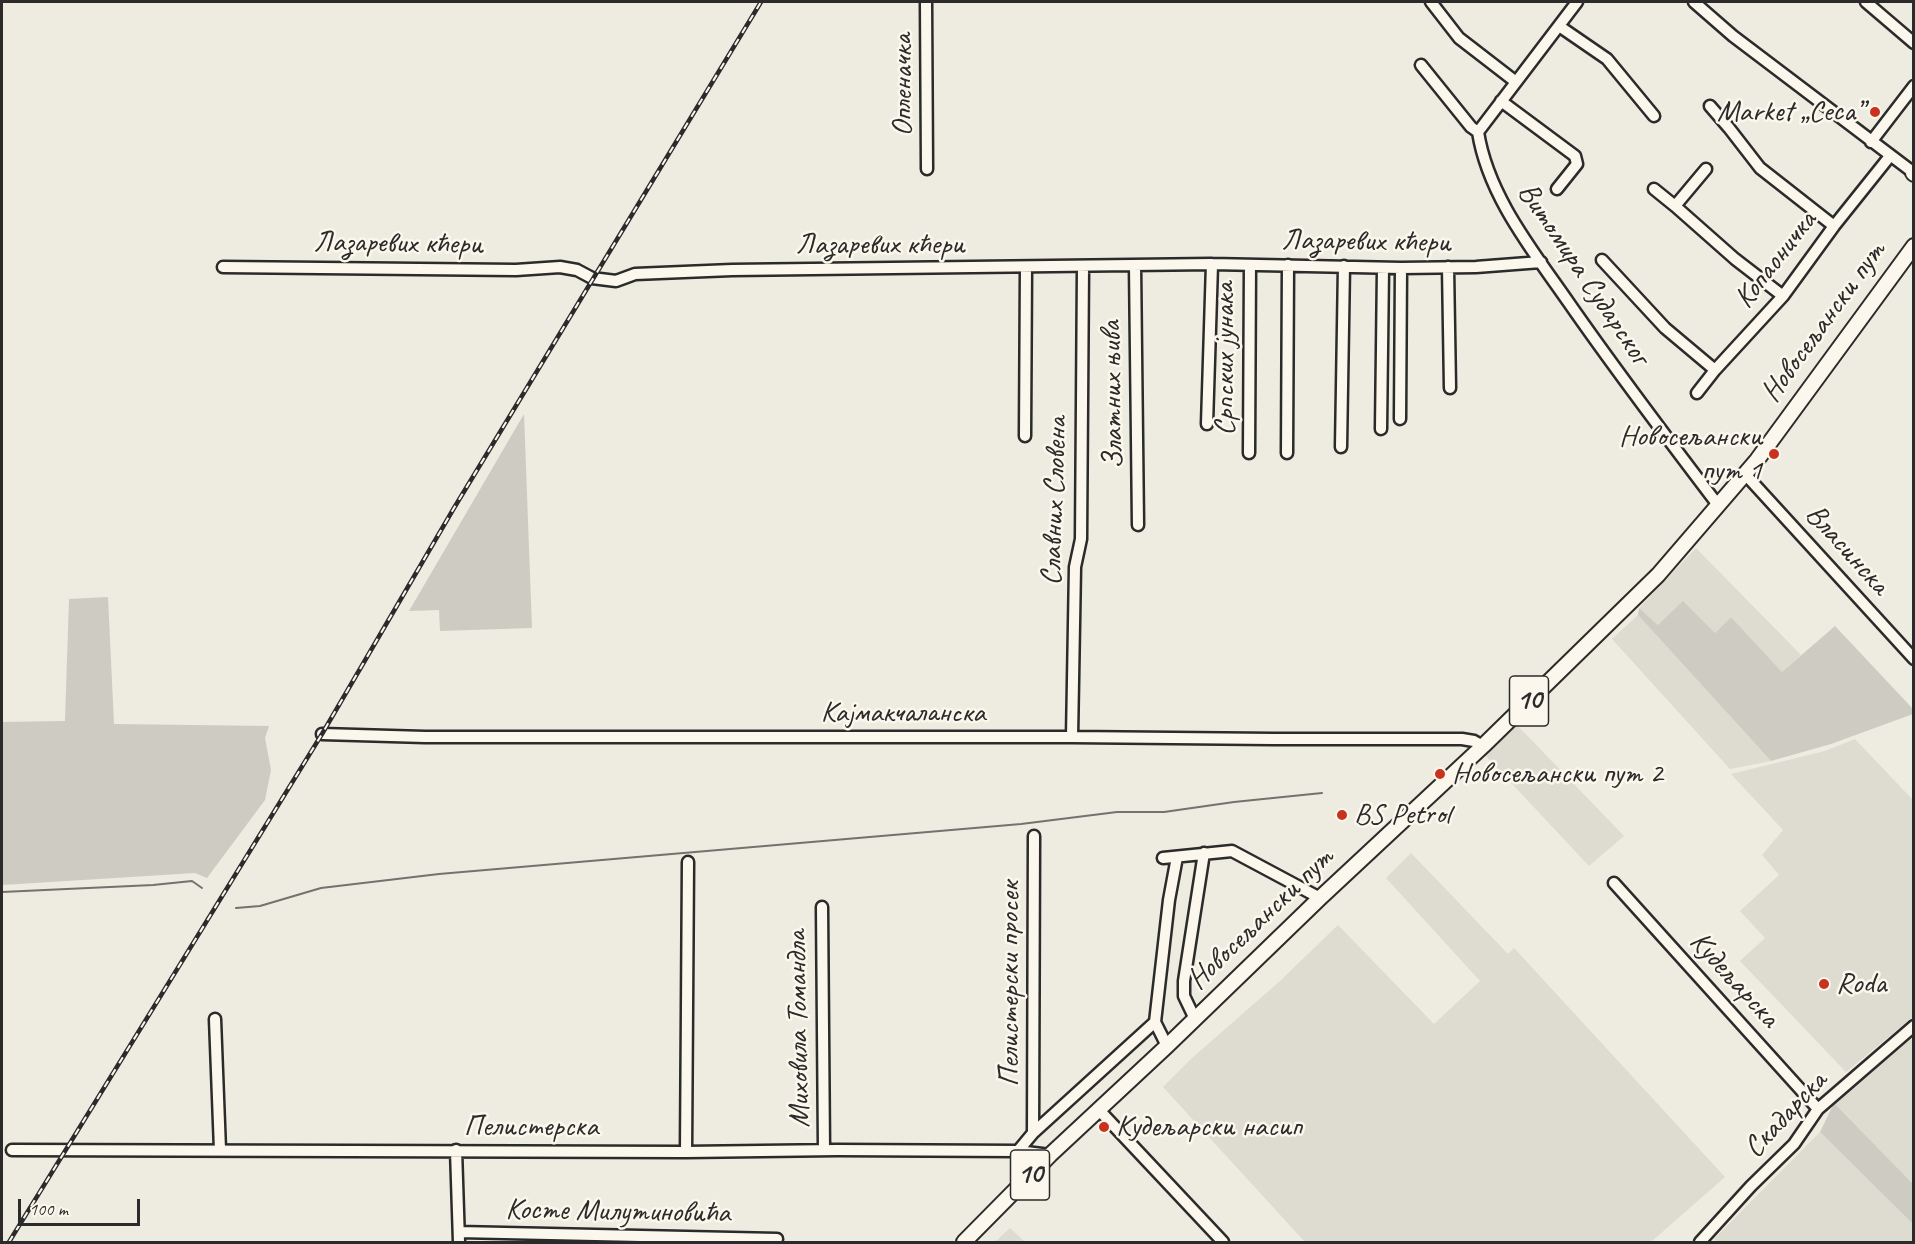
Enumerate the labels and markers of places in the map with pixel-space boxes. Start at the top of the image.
place label: Market „Ceca” [1717,94,1863,130]
marker: Market „Ceca” [1868,105,1882,119]
place label: Новосељански пут 1 [1619,419,1762,490]
marker: Новосељански пут 1 [1767,447,1781,461]
place label: Новосељански пут 2 [1452,756,1663,792]
marker: Новосељански пут 2 [1433,767,1447,781]
place label: BS Petrol [1354,797,1450,833]
marker: BS Petrol [1335,808,1349,822]
place label: Roda [1836,966,1886,1002]
marker: Roda [1817,977,1831,991]
place label: Кудељарски насип [1116,1109,1302,1145]
marker: Кудељарски насип [1097,1120,1111,1134]

